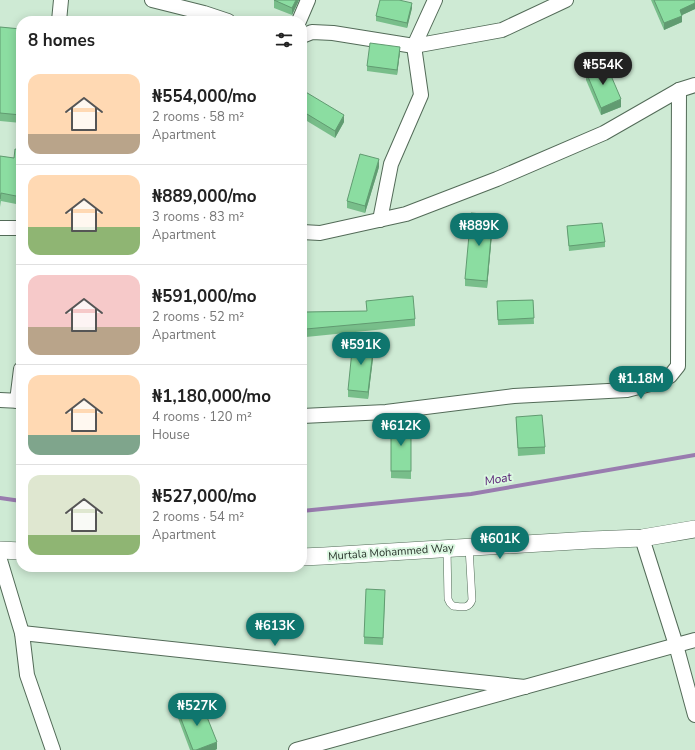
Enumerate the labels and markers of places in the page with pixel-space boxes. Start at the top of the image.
pin: ₦554K [575,52,631,86]
pin: ₦889K [451,213,507,247]
pin: ₦591K [333,332,389,366]
pin: ₦1.18M [608,366,674,400]
pin: ₦612K [373,413,429,447]
pin: ₦601K [472,526,528,560]
pin: ₦613K [247,613,303,647]
pin: ₦527K [169,693,225,727]

